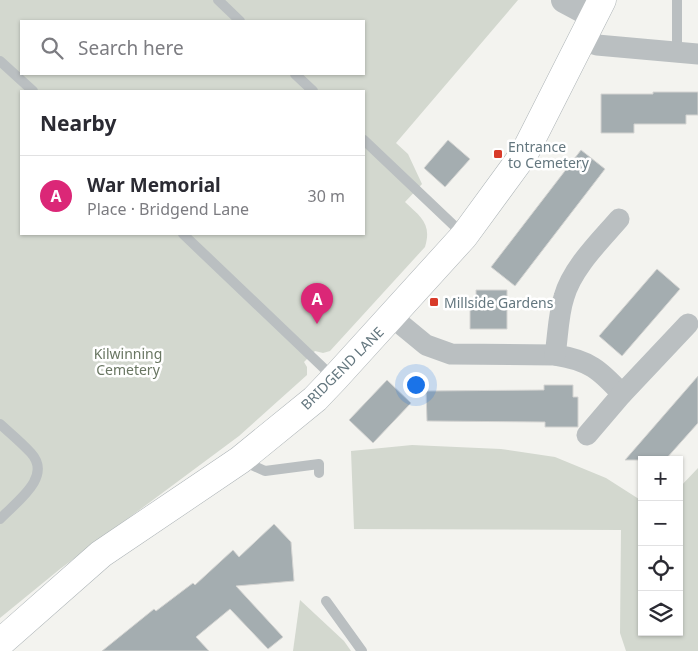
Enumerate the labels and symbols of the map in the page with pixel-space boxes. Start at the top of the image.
place label: Entrance to Cemetery [508,137,590,172]
marker: Entrance to Cemetery [492,148,504,160]
pin: A [301,283,333,324]
place label: Millside Gardens [444,293,554,312]
marker: Millside Gardens [428,296,440,308]
street label: BRIDGEND LANE [296,322,388,414]
park label: Kilwinning Cemetery [94,344,162,379]
your location [403,372,429,398]

